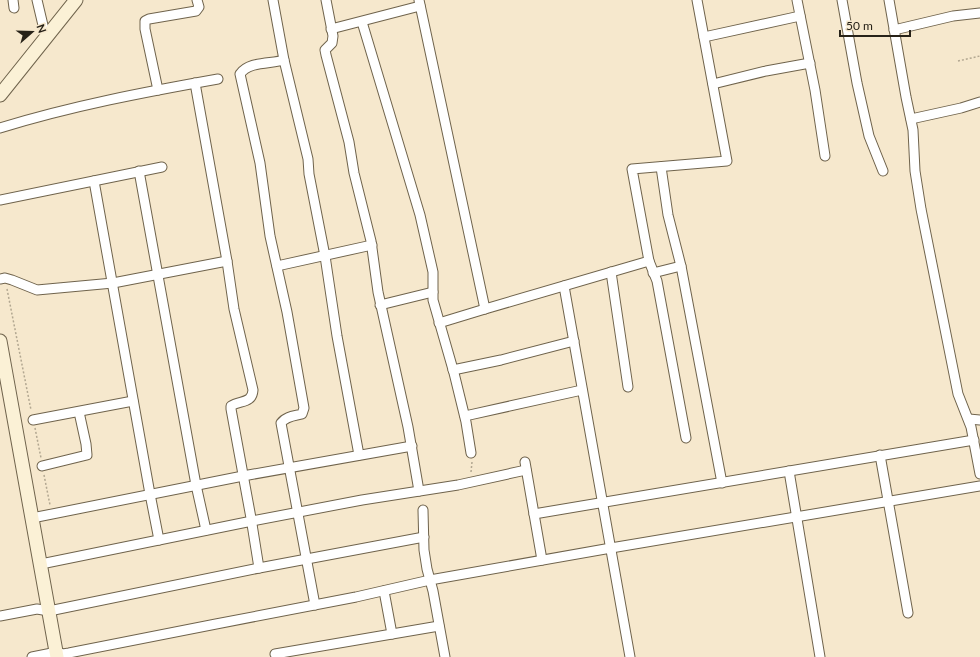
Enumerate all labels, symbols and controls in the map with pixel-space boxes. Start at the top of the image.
north arrow [12,12,52,52]
scale bar [840,12,910,38]
text: 50 m [846,18,873,33]
text: N [34,22,49,35]

